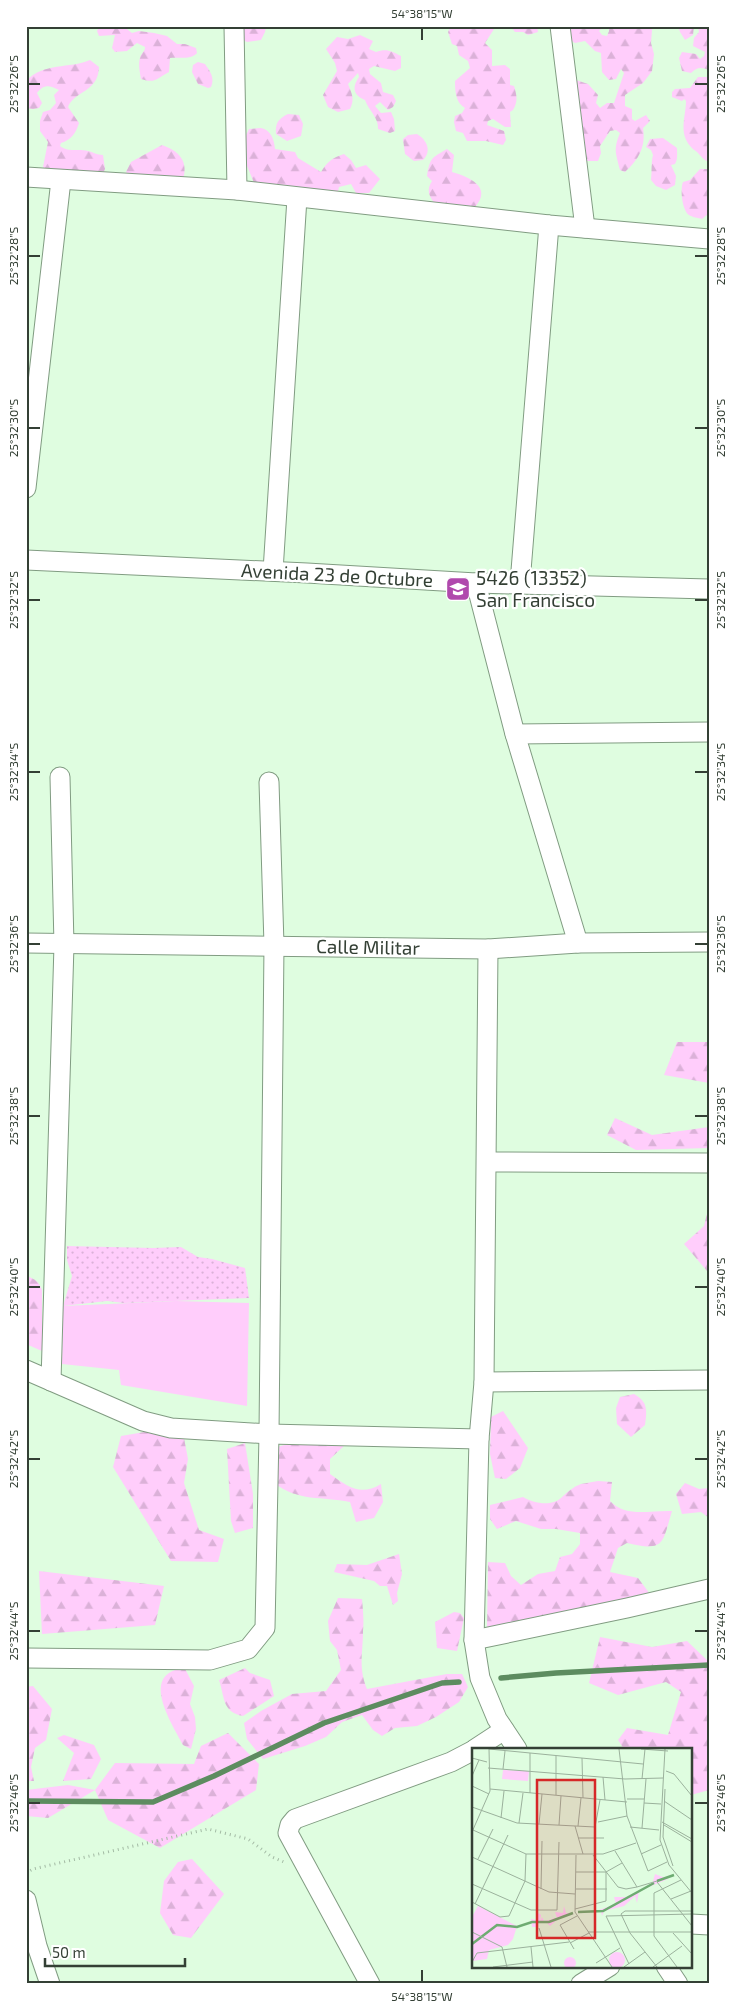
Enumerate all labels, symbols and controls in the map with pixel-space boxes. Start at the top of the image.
text: 54°38'15"W [391,6,453,20]
text: 25°32'26"S [6,55,20,113]
text: 25°32'26"S [713,55,727,113]
text: 25°32'28"S [6,227,20,285]
text: 25°32'28"S [713,227,727,285]
text: 25°32'30"S [6,399,20,457]
text: 25°32'30"S [713,399,727,457]
street label: Avenida 23 de Octubre [240,558,434,591]
place label: 5426 (13352) San Francisco [476,566,595,611]
text: 25°32'32"S [6,571,20,629]
text: 25°32'32"S [713,571,727,629]
school or university icon: 5426 (13352) San Francisco [445,576,471,602]
text: 25°32'34"S [6,743,20,801]
text: 25°32'34"S [713,743,727,801]
text: 25°32'36"S [6,915,20,973]
text: 25°32'36"S [713,915,727,973]
street label: Calle Militar [316,934,421,959]
text: 25°32'38"S [6,1087,20,1145]
text: 25°32'38"S [713,1087,727,1145]
text: 25°32'40"S [6,1257,20,1316]
text: 25°32'40"S [713,1257,727,1316]
text: 25°32'42"S [6,1430,20,1488]
text: 25°32'42"S [713,1430,727,1488]
text: 25°32'44"S [6,1601,20,1660]
text: 25°32'44"S [713,1601,727,1660]
inset map [472,1748,692,1968]
text: 25°32'46"S [6,1774,20,1832]
text: 25°32'46"S [713,1774,727,1832]
scale bar [45,1935,185,1967]
text: 50 m [52,1943,86,1961]
text: 54°38'15"W [391,1989,453,2003]

